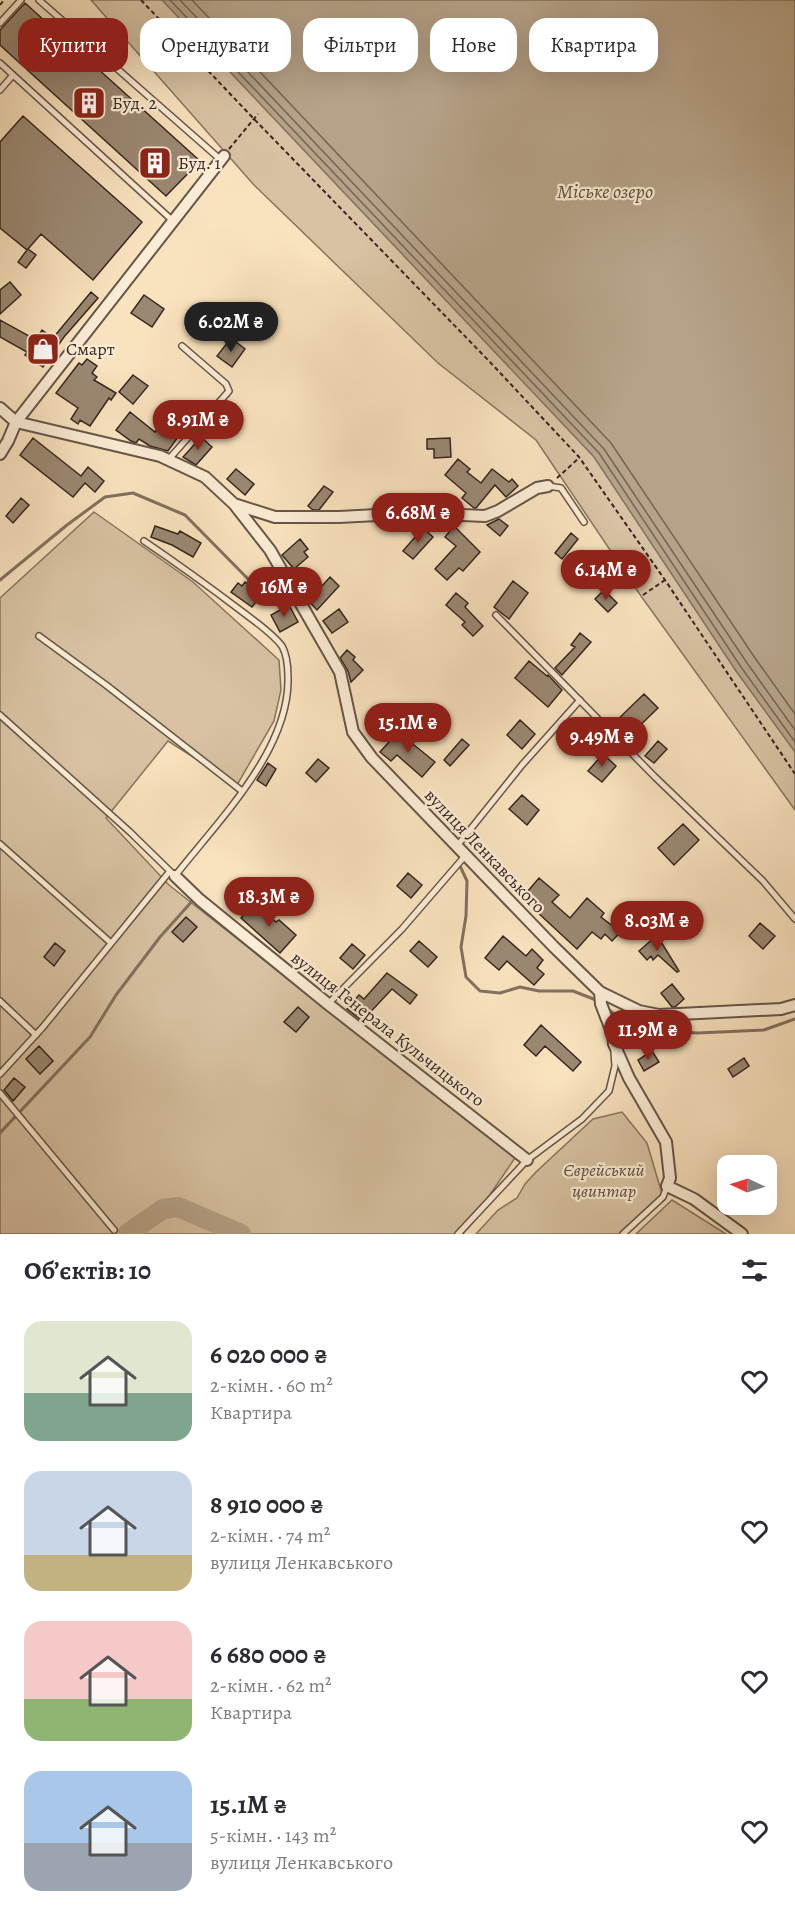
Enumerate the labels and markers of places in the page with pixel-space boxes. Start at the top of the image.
building icon: Буд. 2 [71,85,107,121]
place label: Буд. 2 [112,91,157,115]
building icon: Буд. 1 [137,145,173,181]
place label: Буд. 1 [178,151,221,175]
pin: 6.02M ₴ [176,302,286,353]
shop icon: Смарт [25,331,61,367]
place label: Смарт [66,337,115,361]
pin: 8.91M ₴ [143,400,253,451]
pin: 6.68M ₴ [363,493,473,544]
pin: 6.14M ₴ [551,550,661,601]
pin: 16M ₴ [242,567,326,618]
pin: 15.1M ₴ [353,703,463,754]
pin: 9.49M ₴ [547,717,657,768]
pin: 18.3M ₴ [214,877,324,928]
pin: 8.03M ₴ [602,901,712,952]
pin: 11.9M ₴ [593,1010,703,1061]

